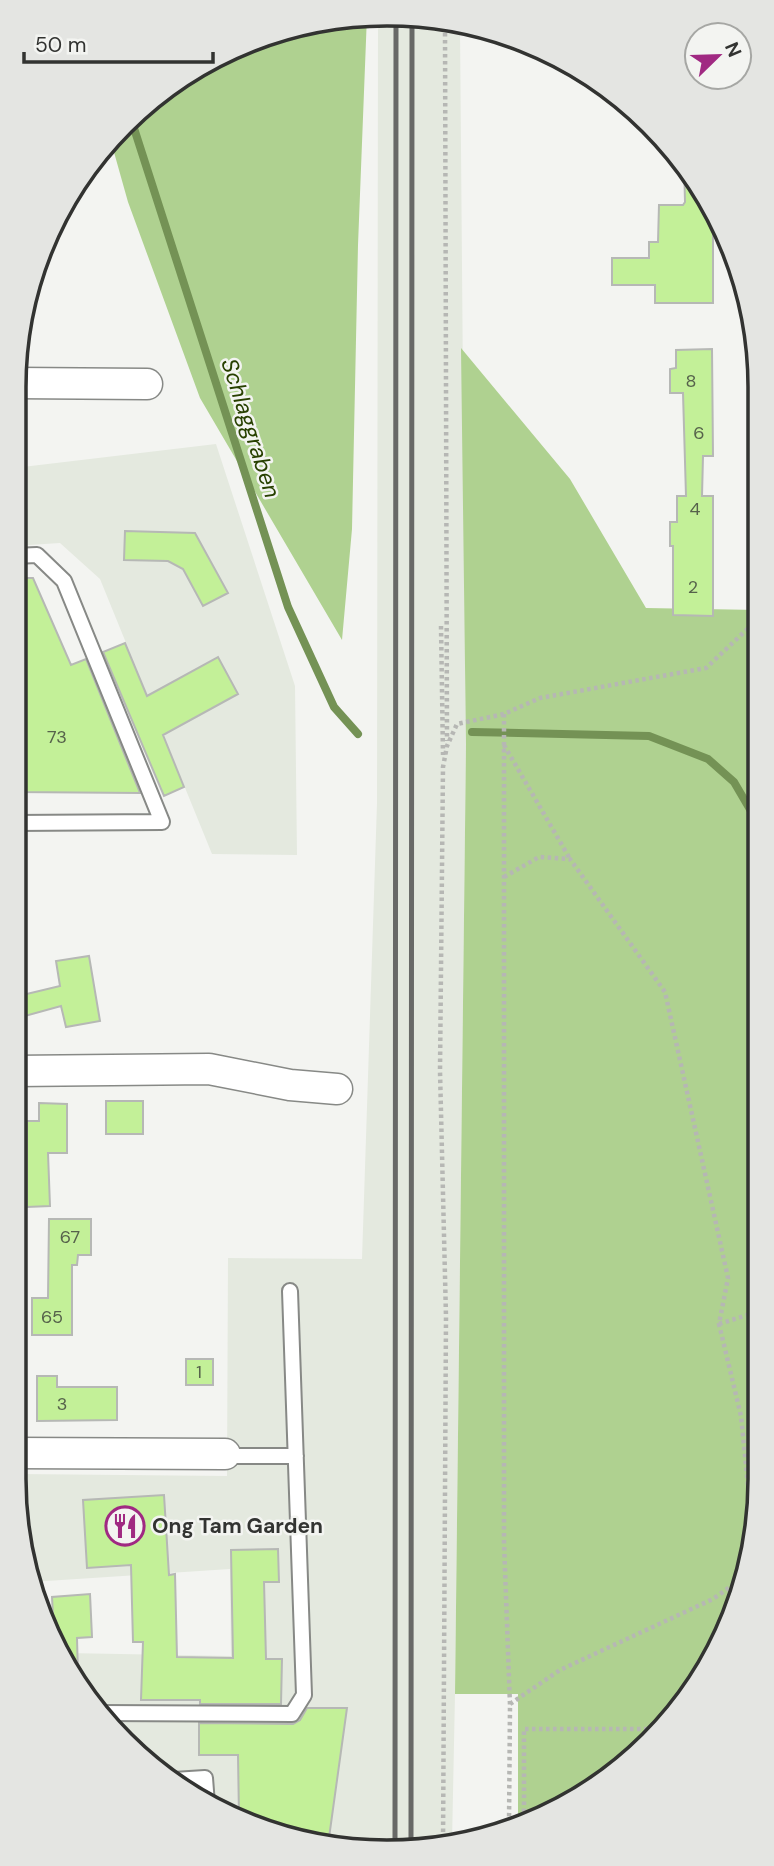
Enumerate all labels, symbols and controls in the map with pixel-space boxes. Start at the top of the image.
scale bar [24,21,214,65]
north arrow [683,21,753,91]
text: 50 m [35,31,86,59]
text: N [719,38,747,61]
water label: Schlaggraben [214,354,288,502]
house number: 8 [686,369,696,393]
house number: 6 [693,421,705,445]
house number: 4 [690,497,701,521]
house number: 2 [688,575,698,599]
house number: 73 [47,725,67,749]
house number: 67 [60,1225,80,1249]
house number: 65 [41,1305,63,1329]
house number: 1 [196,1360,202,1384]
house number: 3 [57,1392,67,1416]
restaurant icon: Ong Tam Garden [104,1505,146,1547]
place label: Ong Tam Garden [152,1512,323,1540]

